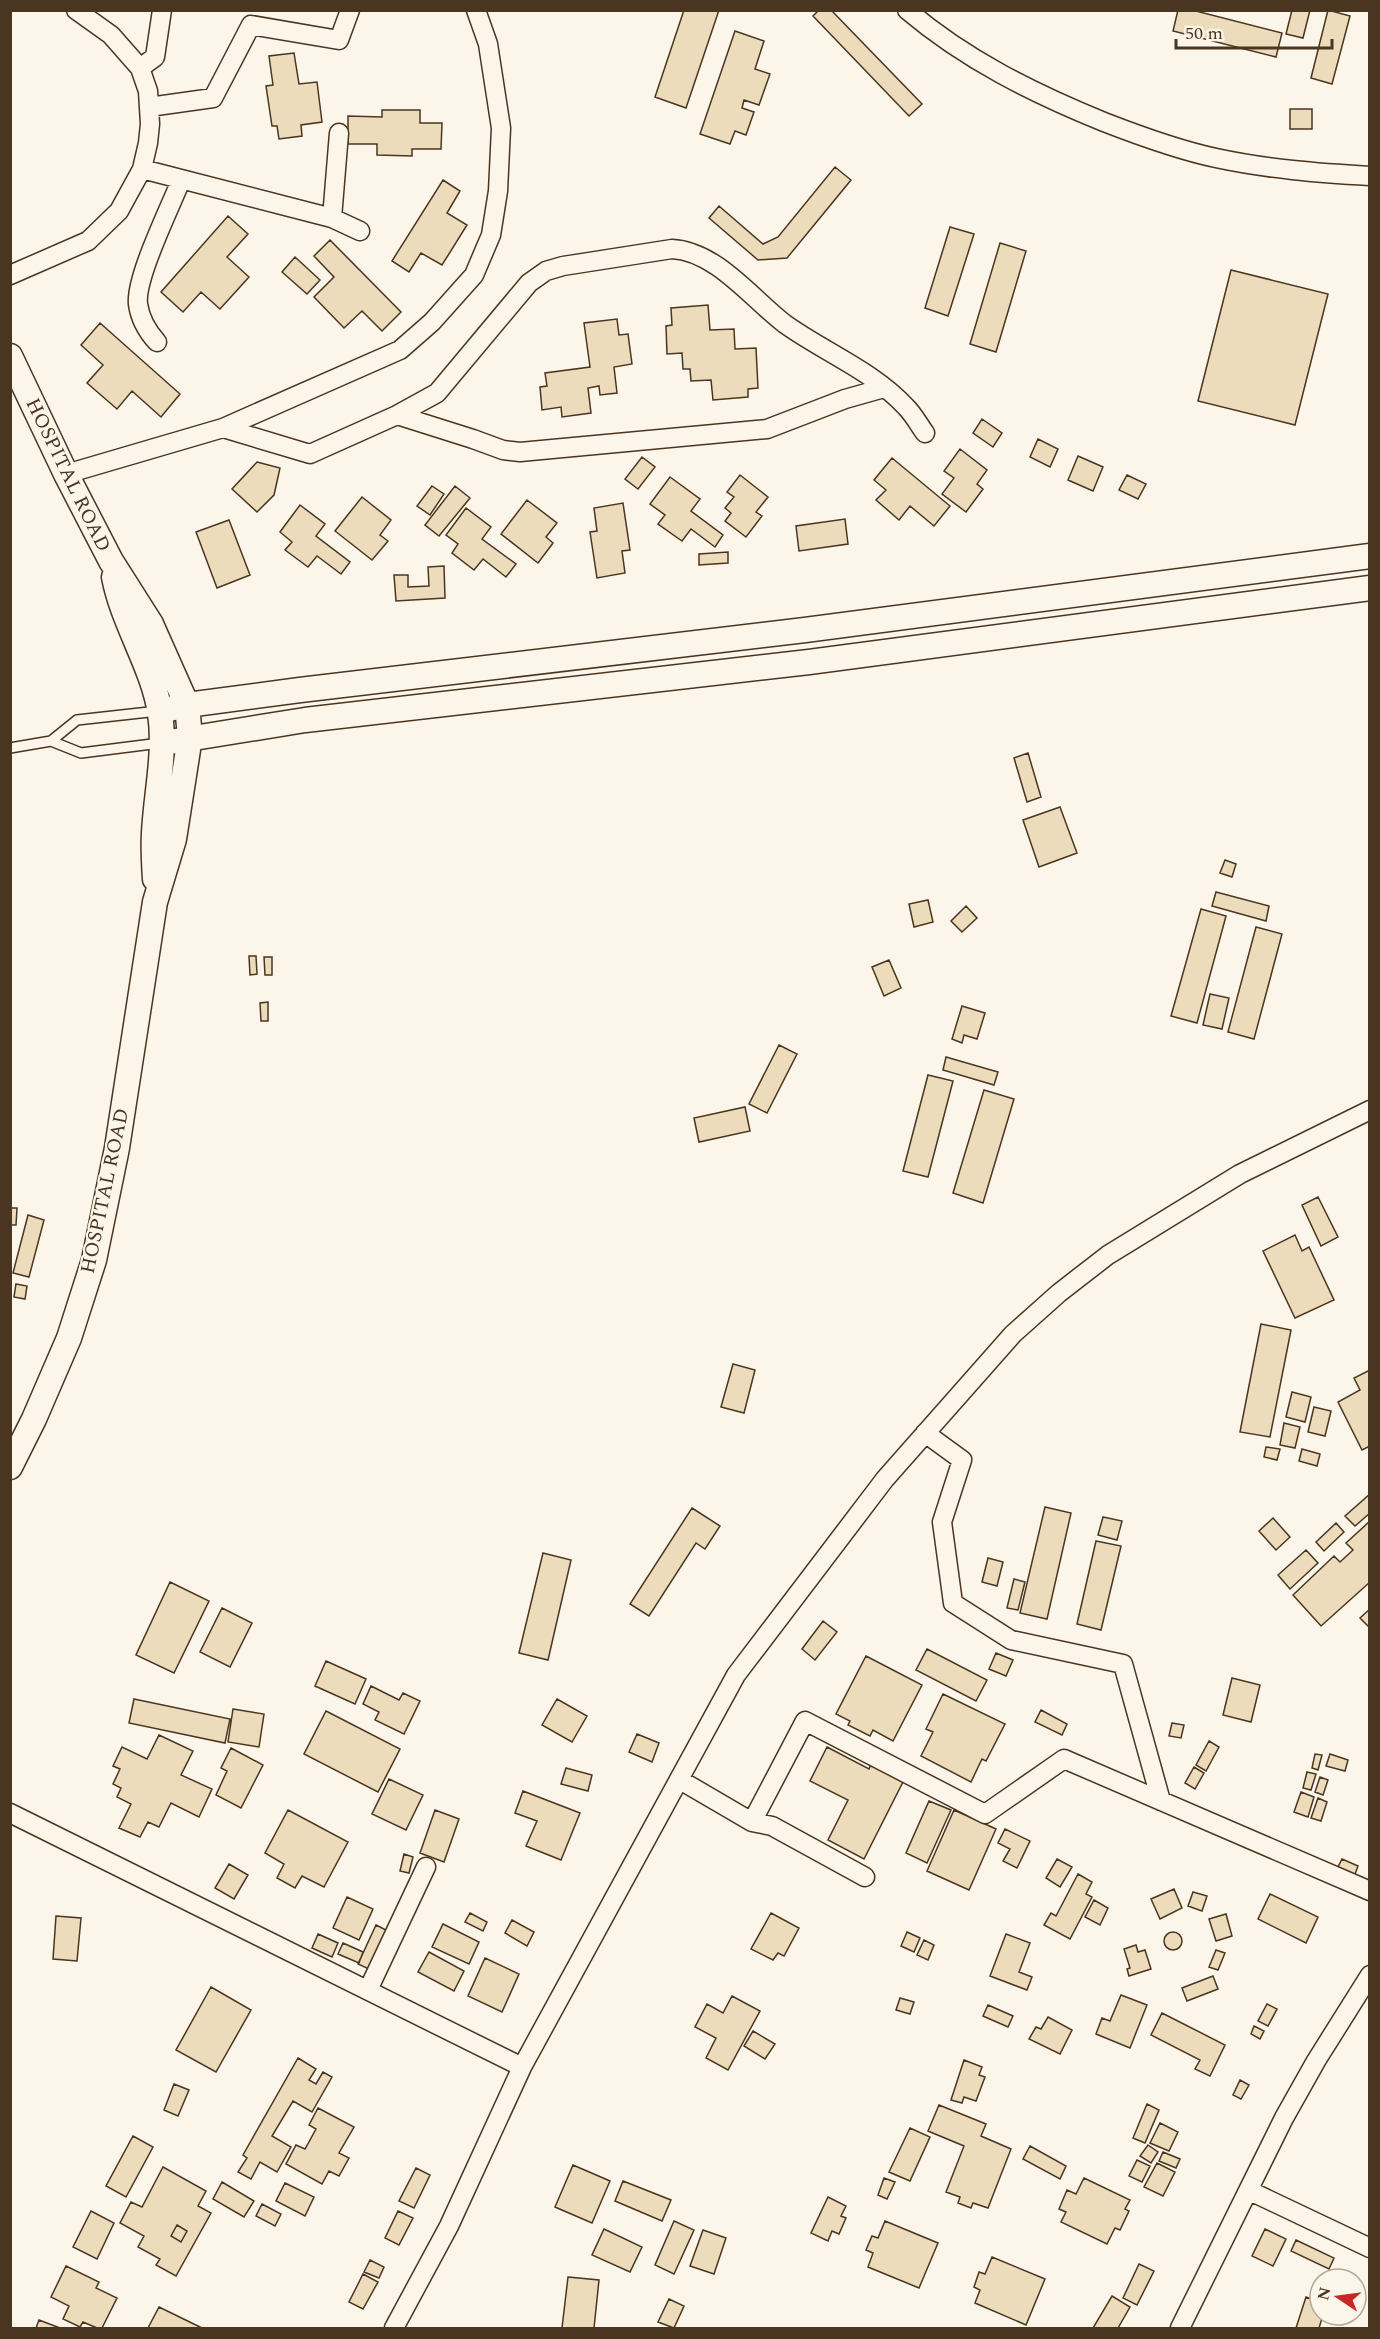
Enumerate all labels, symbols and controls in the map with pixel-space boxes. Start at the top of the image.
scale bar [1176,12,1332,50]
text: 50 m [1185,20,1223,47]
street label: HOSPITAL ROAD [18,393,118,557]
street label: HOSPITAL ROAD [73,1106,137,1276]
north arrow [1308,2267,1368,2327]
text: N [1311,2285,1338,2303]

